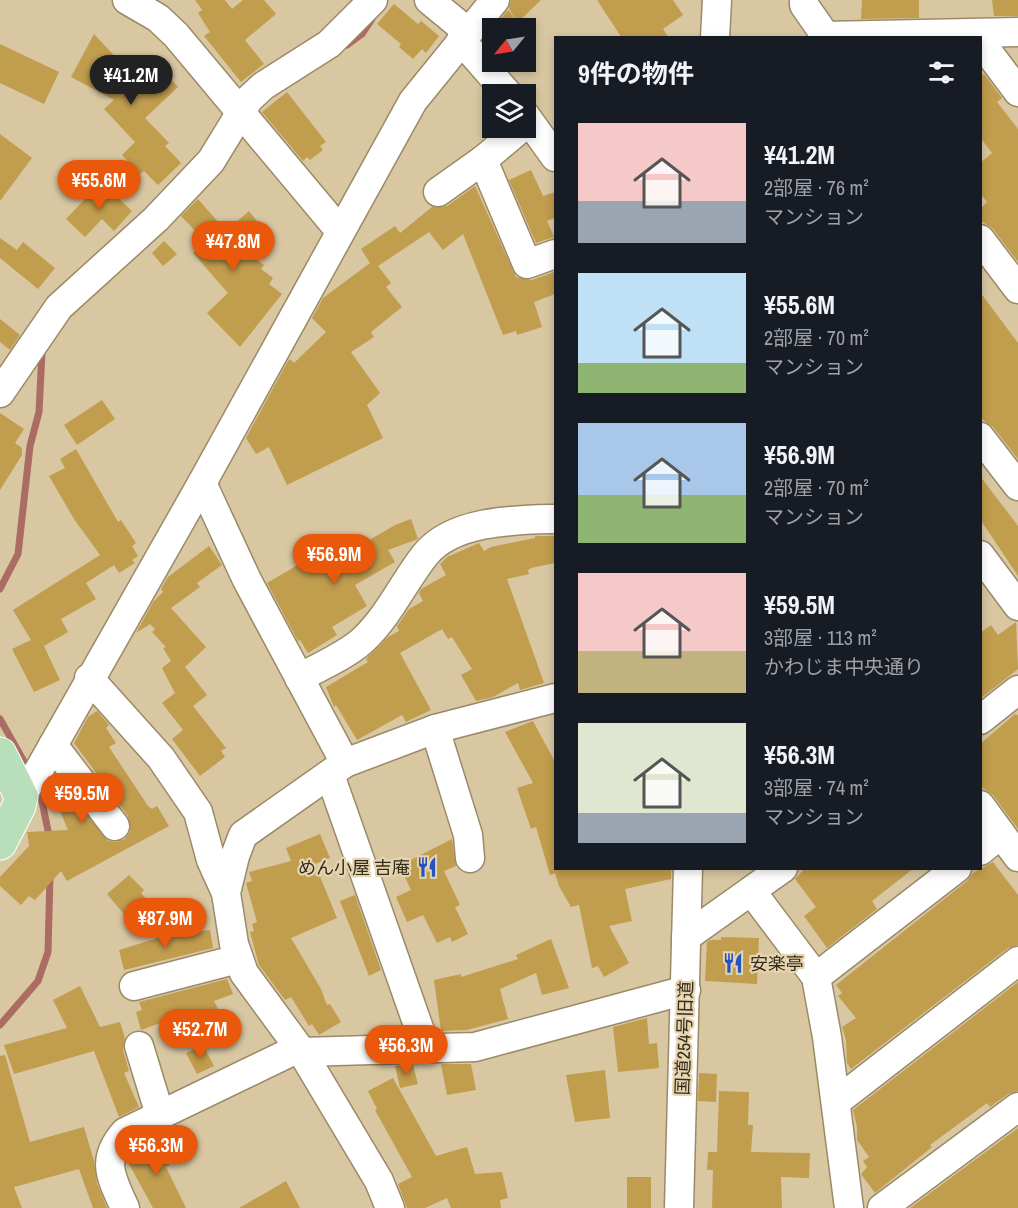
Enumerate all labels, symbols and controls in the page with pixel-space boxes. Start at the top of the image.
north arrow [482,18,536,72]
map controls [482,18,536,138]
pin: ¥41.2M [82,55,180,106]
text: 9件の物件 [578,56,694,91]
icon: filters [925,56,958,89]
text: ¥41.2M [104,61,158,88]
button: layers [482,84,536,138]
text: ¥41.2M [764,137,835,172]
icon: home [626,147,698,219]
pin: ¥55.6M [50,160,148,211]
text: ¥55.6M [72,166,126,193]
text: 2部屋 · 76 m² [764,174,869,201]
text: マンション [764,203,864,230]
pin: ¥47.8M [184,221,282,272]
text: ¥47.8M [206,227,260,254]
text: ¥55.6M [764,287,835,322]
icon: home [626,297,698,369]
text: 2部屋 · 70 m² [764,324,869,351]
text: マンション [764,353,864,380]
text: ¥56.9M [764,437,835,472]
icon: home [626,447,698,519]
text: 2部屋 · 70 m² [764,474,869,501]
text: マンション [764,503,864,530]
pin: ¥56.9M [285,534,383,585]
text: ¥56.9M [307,540,361,567]
text: ¥59.5M [764,587,835,622]
icon: home [626,597,698,669]
text: 3部屋 · 113 m² [764,624,877,651]
text: かわじま中央通り [764,653,924,680]
text: ¥56.3M [764,737,835,772]
icon: home [626,747,698,819]
pin: ¥59.5M [33,773,131,824]
text: 3部屋 · 74 m² [764,774,869,801]
text: ¥59.5M [55,779,109,806]
text: マンション [764,803,864,830]
place label: めん小屋 吉庵 [298,855,410,880]
restaurant icon: めん小屋 吉庵 [415,855,439,879]
pin: ¥87.9M [116,898,214,949]
text: ¥87.9M [138,904,192,931]
restaurant icon: 安楽亭 [721,951,745,975]
place label: 安楽亭 [750,951,804,976]
street label: 国道254号旧道 [670,980,698,1096]
pin: ¥52.7M [151,1009,249,1060]
text: ¥52.7M [173,1015,227,1042]
pin: ¥56.3M [357,1025,455,1076]
text: ¥56.3M [379,1031,433,1058]
pin: ¥56.3M [107,1125,205,1176]
text: ¥56.3M [129,1131,183,1158]

